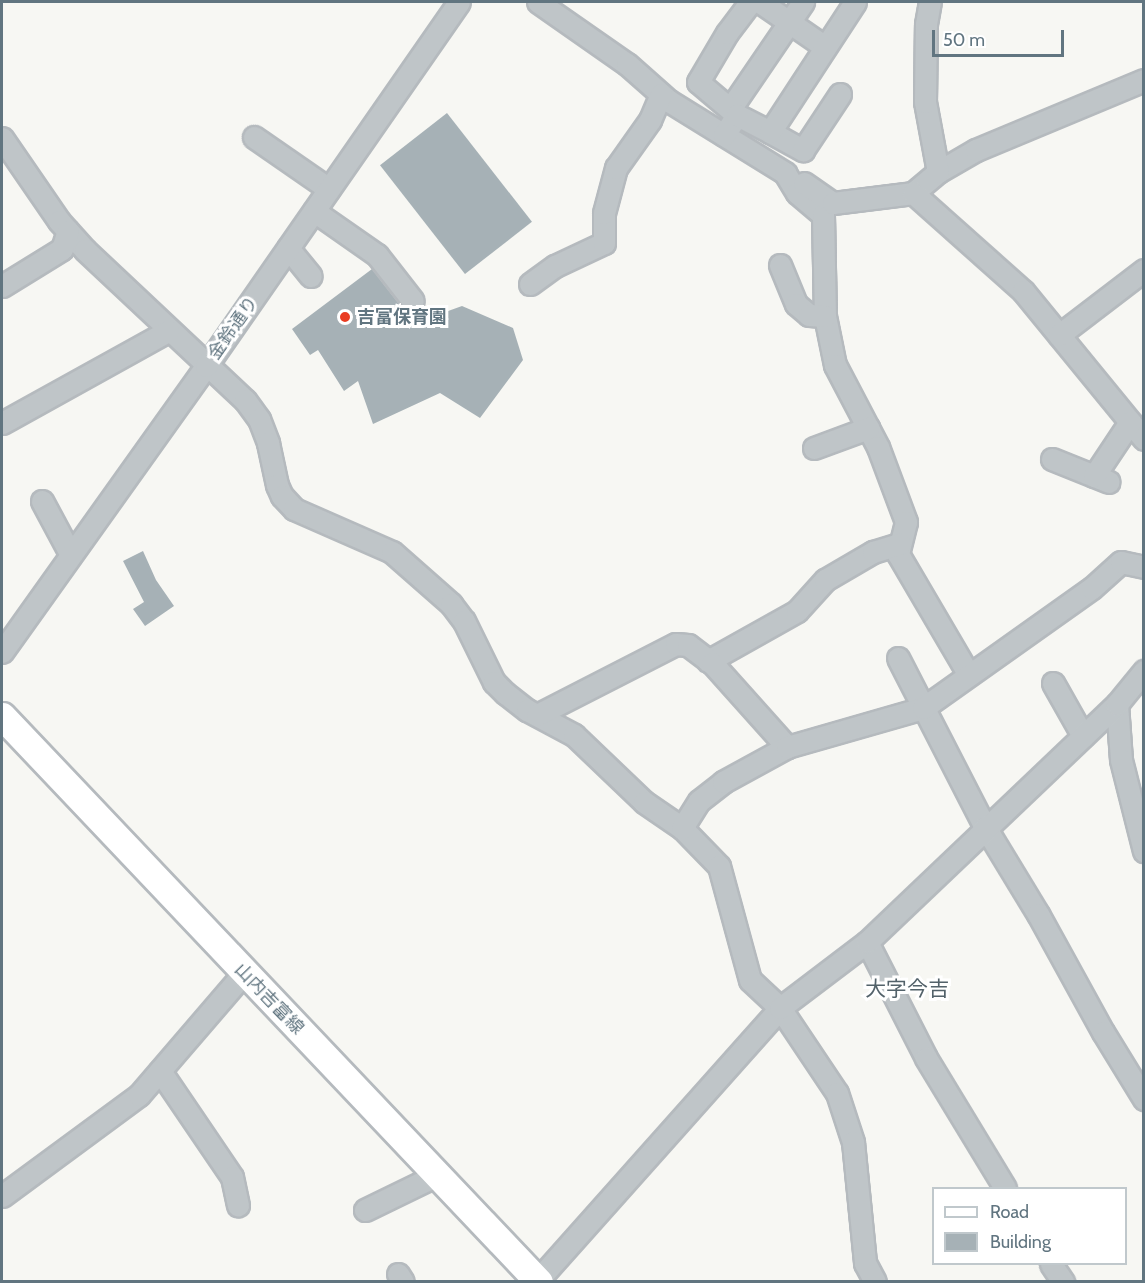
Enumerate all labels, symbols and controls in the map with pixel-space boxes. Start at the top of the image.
scale bar [935,18,1067,56]
text: 50 m [943,29,985,51]
street label: 金鈴通り [204,292,262,364]
place label: 吉富保育園 [357,306,447,328]
marker: 吉富保育園 [338,310,352,324]
street label: 山内吉富線 [230,959,308,1039]
district label: 大字今吉 [865,976,949,1002]
legend [932,1187,1127,1265]
text: Road [990,1201,1029,1223]
text: Building [990,1231,1051,1253]

